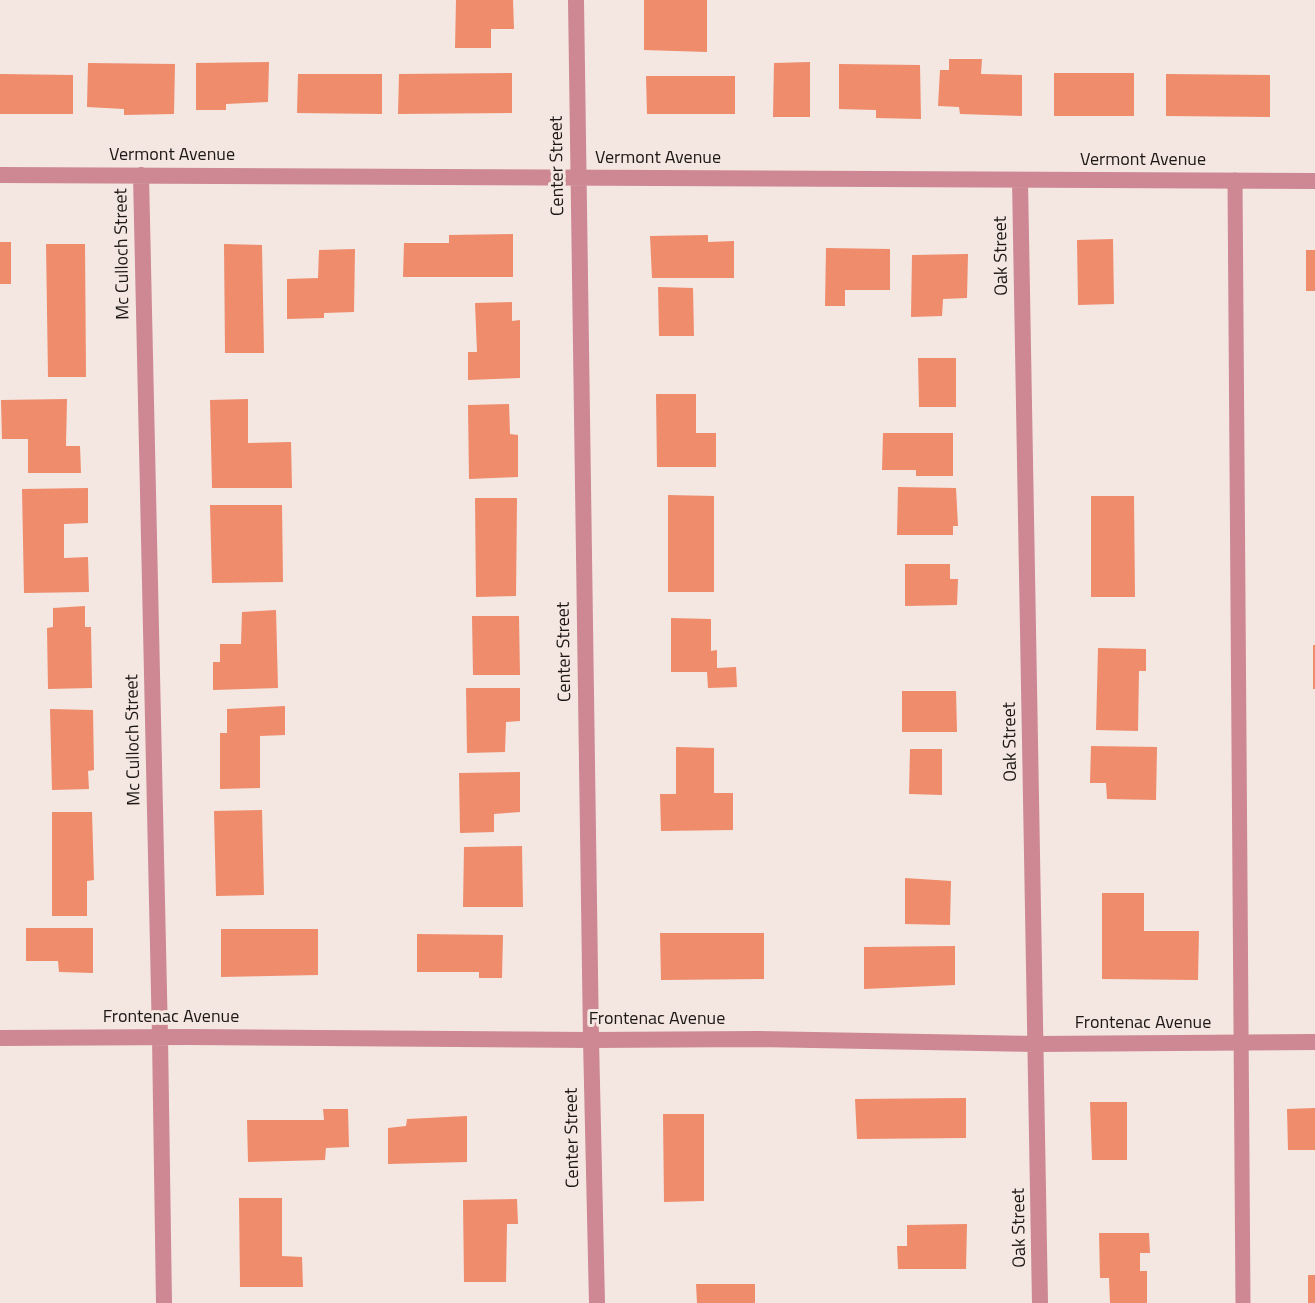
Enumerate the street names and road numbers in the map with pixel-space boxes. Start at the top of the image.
street label: Center Street [546,116,570,216]
street label: Vermont Avenue [109,145,235,167]
street label: Vermont Avenue [595,148,721,170]
street label: Vermont Avenue [1080,150,1206,172]
street label: Mc Culloch Street [111,188,135,320]
street label: Oak Street [991,216,1013,296]
street label: Center Street [553,602,577,702]
street label: Mc Culloch Street [122,674,146,806]
street label: Oak Street [1000,702,1022,782]
street label: Frontenac Avenue [103,1007,239,1029]
street label: Frontenac Avenue [589,1009,725,1031]
street label: Frontenac Avenue [1075,1013,1211,1035]
street label: Center Street [561,1088,585,1188]
street label: Oak Street [1009,1188,1031,1268]

